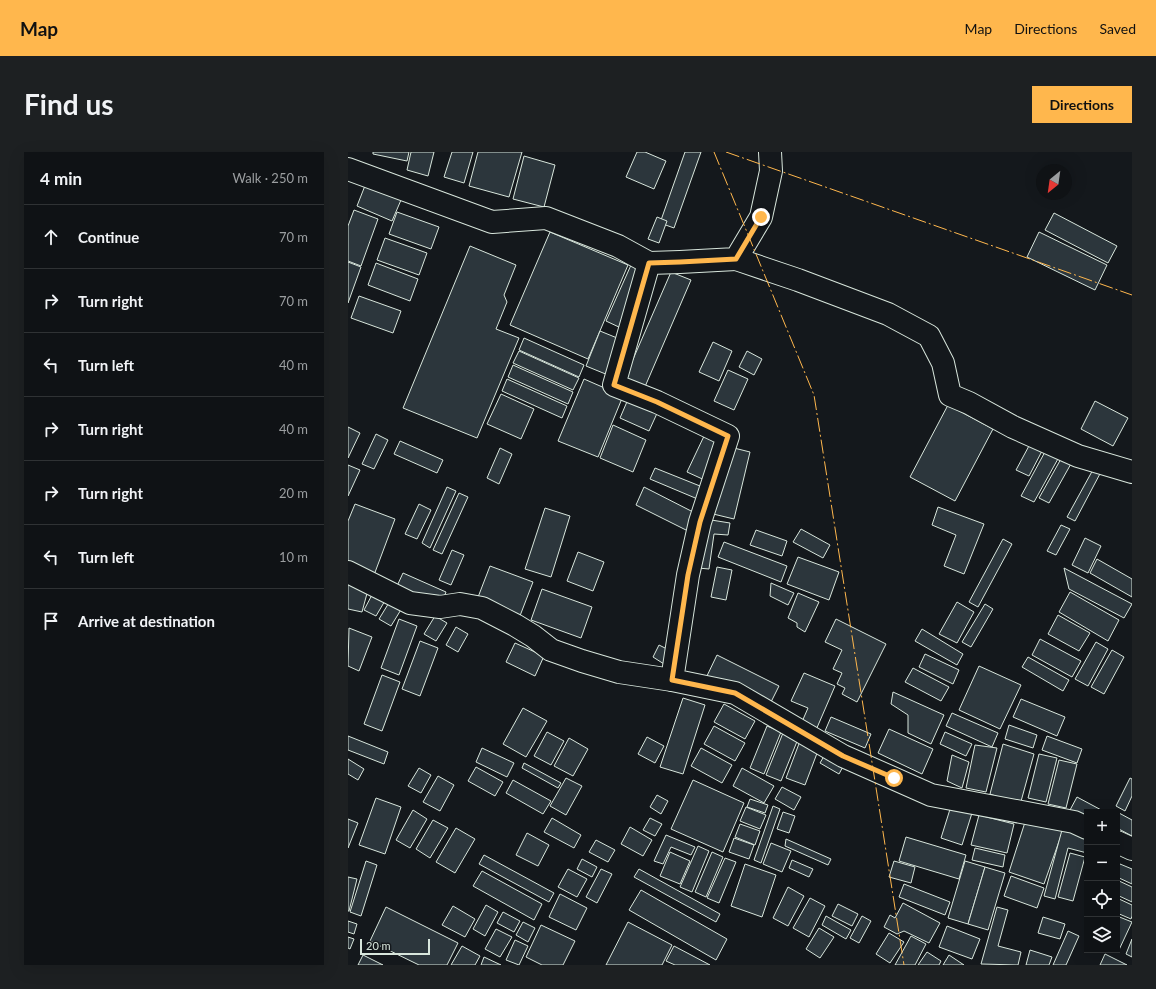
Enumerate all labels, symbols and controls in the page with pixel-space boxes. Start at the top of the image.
text: Map [20,17,58,40]
text: Map [965,20,992,37]
text: Directions [1014,20,1077,37]
text: Saved [1099,20,1136,37]
button: Directions [1032,86,1132,123]
text: Find us [24,87,114,121]
north arrow [1036,164,1072,200]
text: 4 min [40,168,82,189]
text: Walk · 250 m [232,170,308,186]
route end [752,208,770,226]
icon: ahead [40,226,62,248]
text: Continue [78,228,139,246]
text: 70 m [279,229,308,245]
icon: right [40,290,62,312]
text: Turn right [78,292,143,310]
text: 70 m [279,293,308,309]
icon: left [40,354,62,376]
text: Turn left [78,356,134,374]
text: 40 m [279,357,308,373]
icon: right [40,418,62,440]
text: Turn right [78,420,143,438]
text: 40 m [279,421,308,437]
icon: right [40,482,62,504]
text: Turn right [78,484,143,502]
text: 20 m [279,485,308,501]
icon: left [40,546,62,568]
text: Turn left [78,548,134,566]
text: 10 m [279,549,308,565]
icon: arrive [40,610,62,632]
text: Arrive at destination [78,612,215,630]
route start [885,769,903,787]
map controls [1084,809,1120,953]
button: + [1084,809,1120,845]
button: − [1084,845,1120,881]
button: locate [1084,881,1120,917]
button: layers [1084,917,1120,953]
scale bar [360,937,430,956]
text: 20 m [366,939,391,952]

